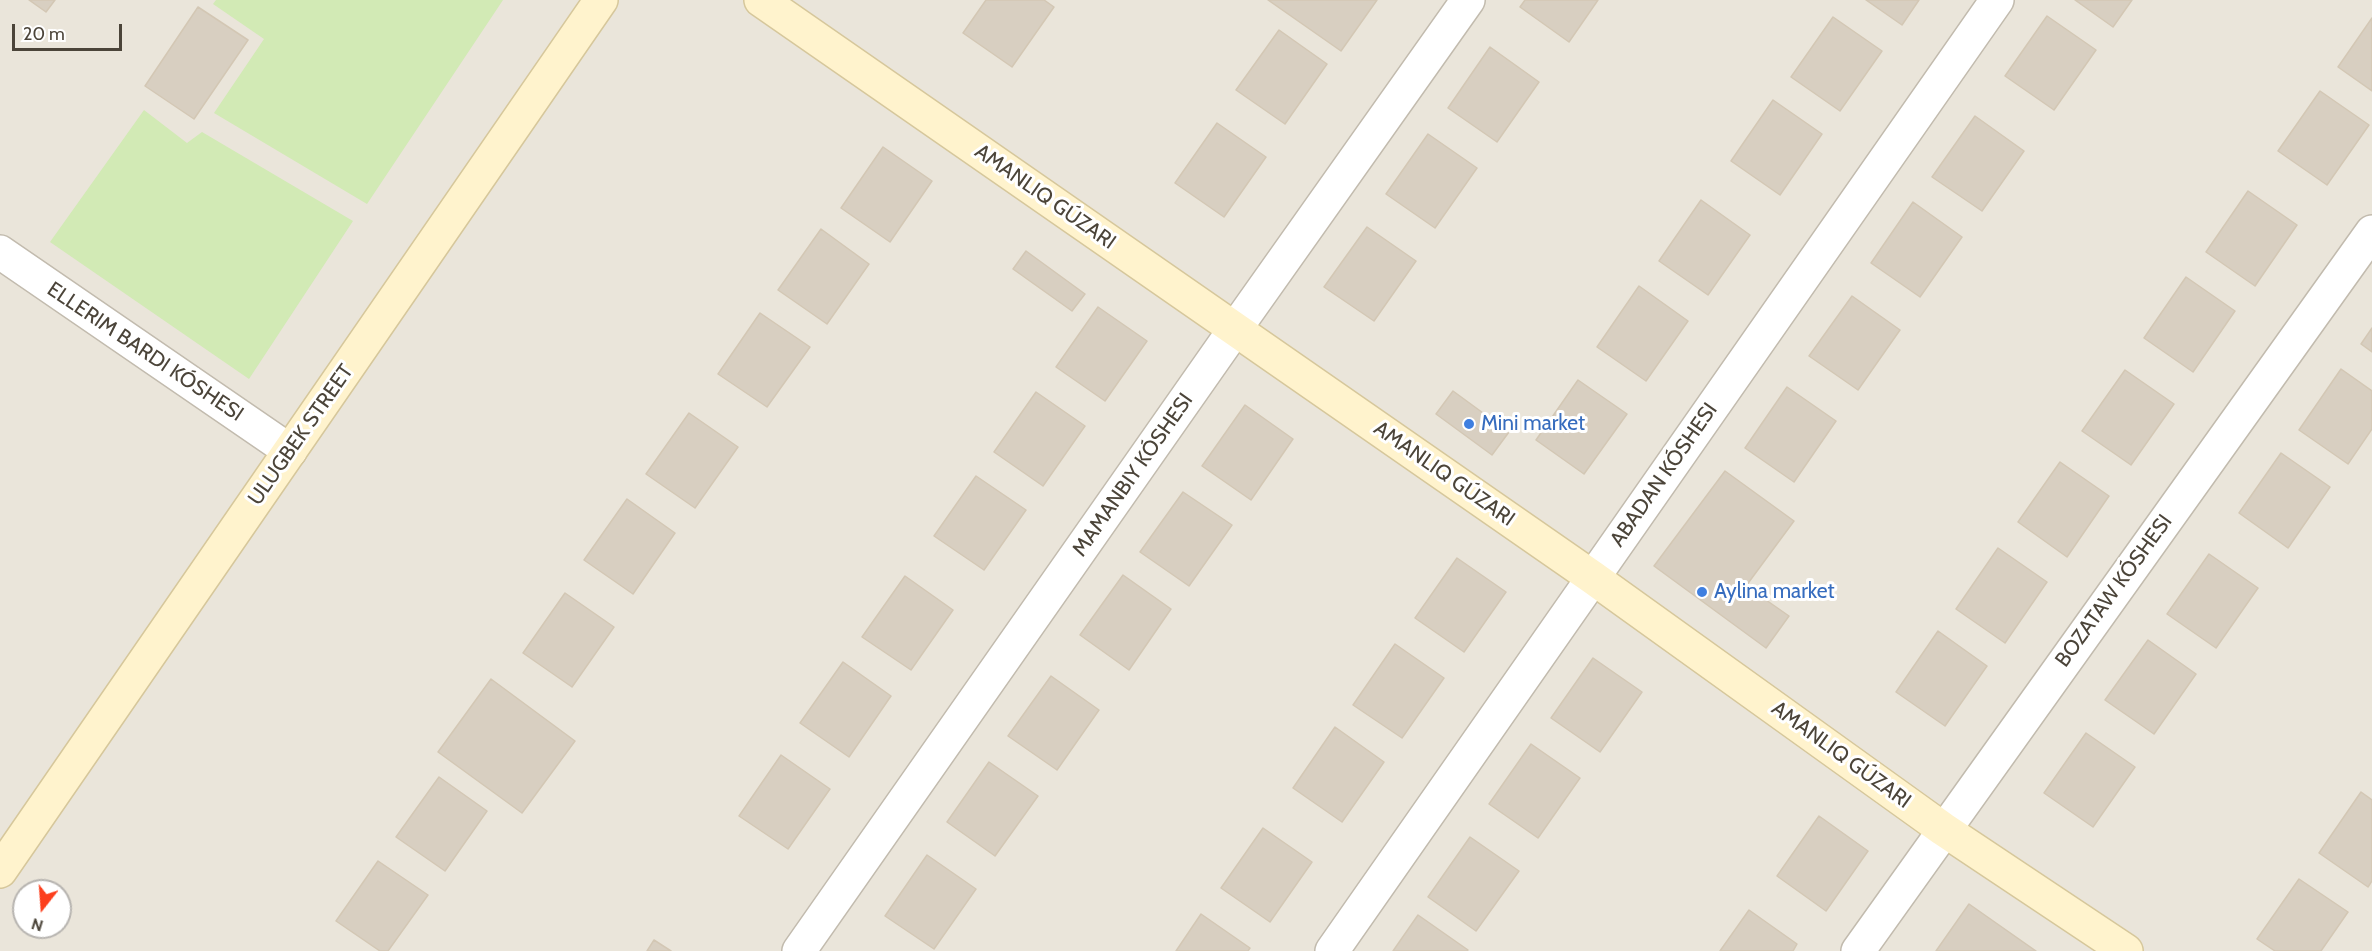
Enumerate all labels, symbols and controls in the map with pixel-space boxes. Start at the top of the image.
scale bar [15,12,124,50]
text: 20 m [23,23,65,45]
street label: AMANLIQ GÚZARI [970,139,1120,255]
street label: ELLERIM BARDI KÓSHESI [42,277,248,427]
street label: ULUGBEK STREET [243,360,359,510]
street label: MAMANBIY KÓSHESI [1067,389,1199,561]
street label: ABADAN KÓSHESI [1605,398,1723,552]
place label: Mini market [1481,411,1585,437]
street label: AMANLIQ GÚZARI [1369,416,1519,532]
marker: Mini market [1462,417,1476,431]
street label: BOZATAW KÓSHESI [2050,510,2178,672]
place label: Aylina market [1714,579,1835,605]
marker: Aylina market [1695,585,1709,599]
street label: AMANLIQ GÚZARI [1766,696,1916,814]
north arrow [12,879,72,939]
text: N [29,914,45,936]

